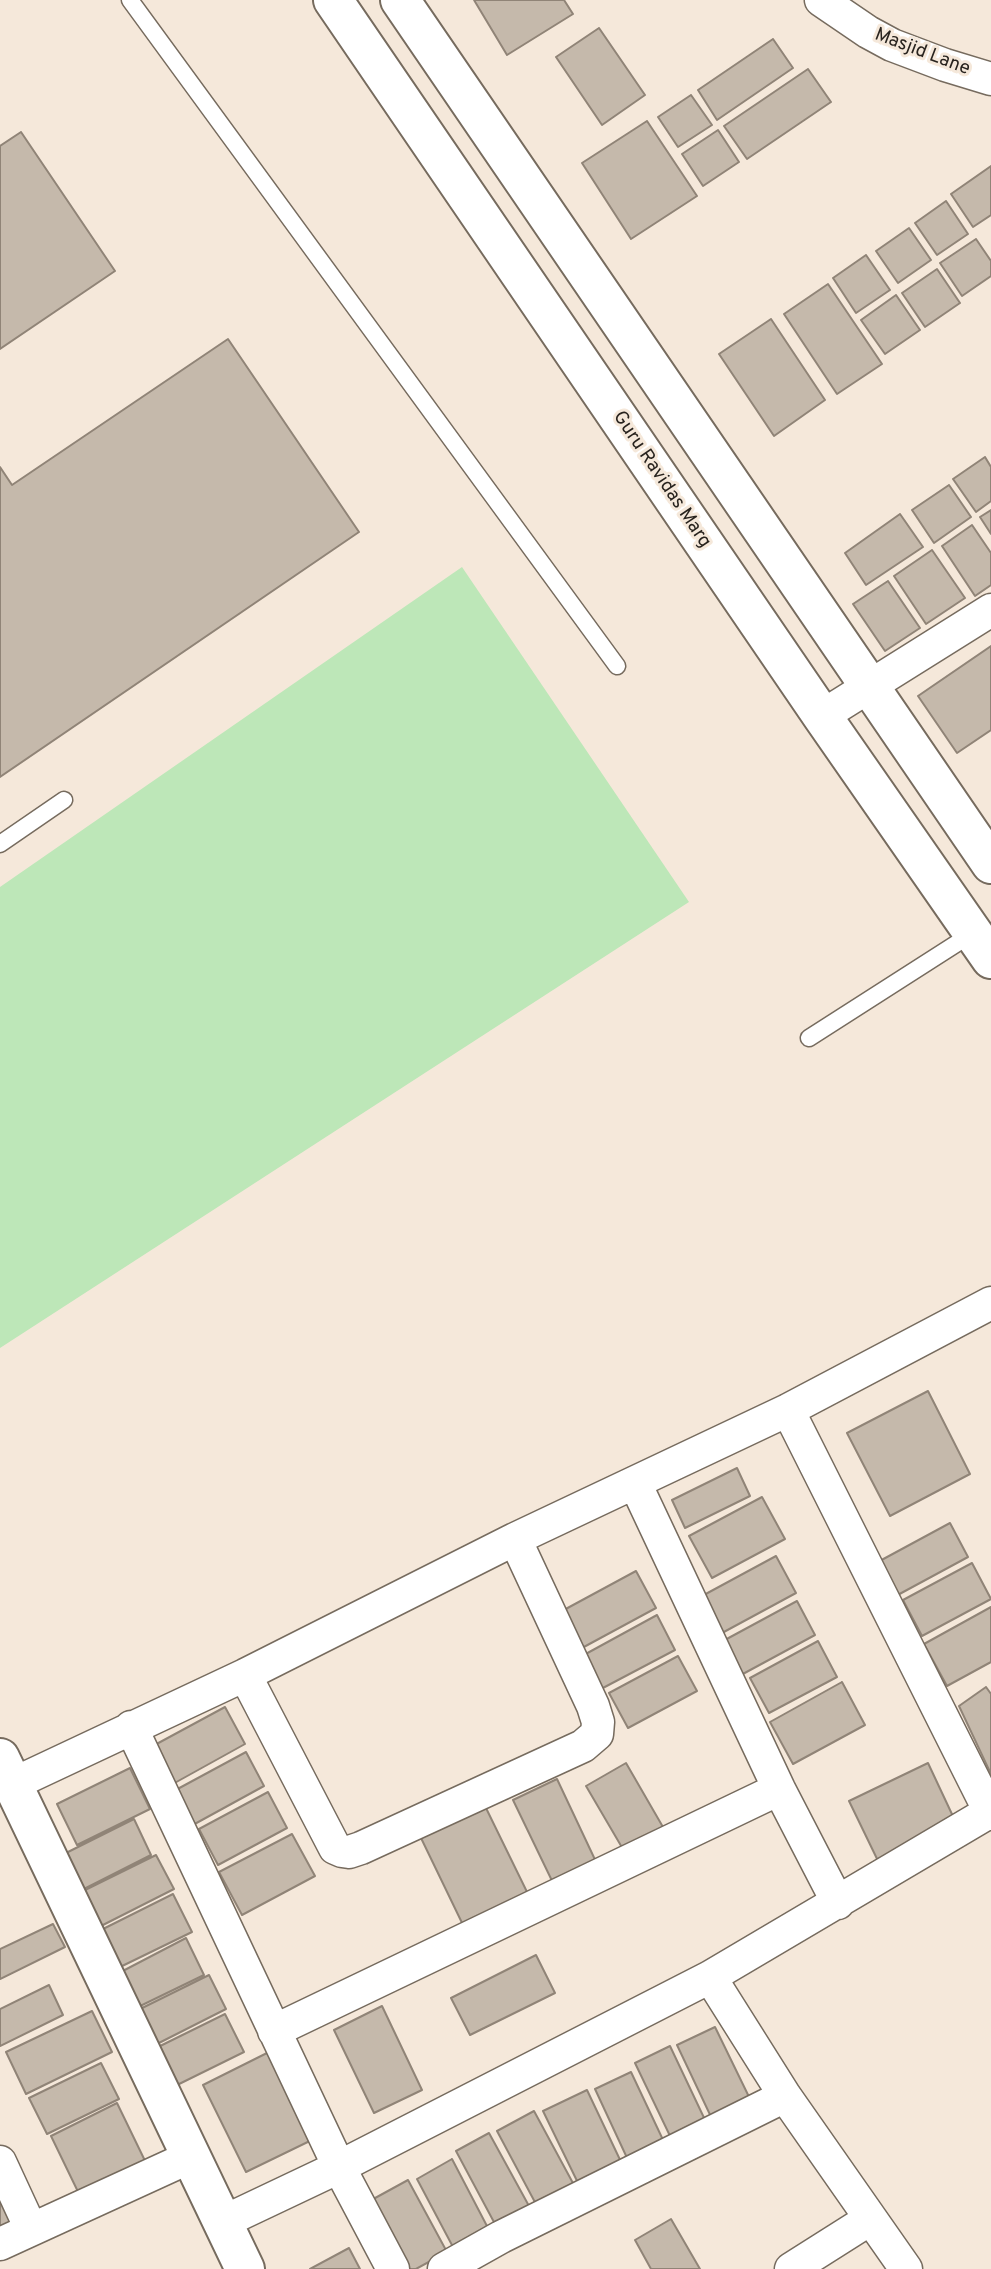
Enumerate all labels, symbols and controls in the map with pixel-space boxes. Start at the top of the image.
street label: Masjid Lane [871,24,973,82]
street label: Guru Ravidas Marg [607,407,715,553]

